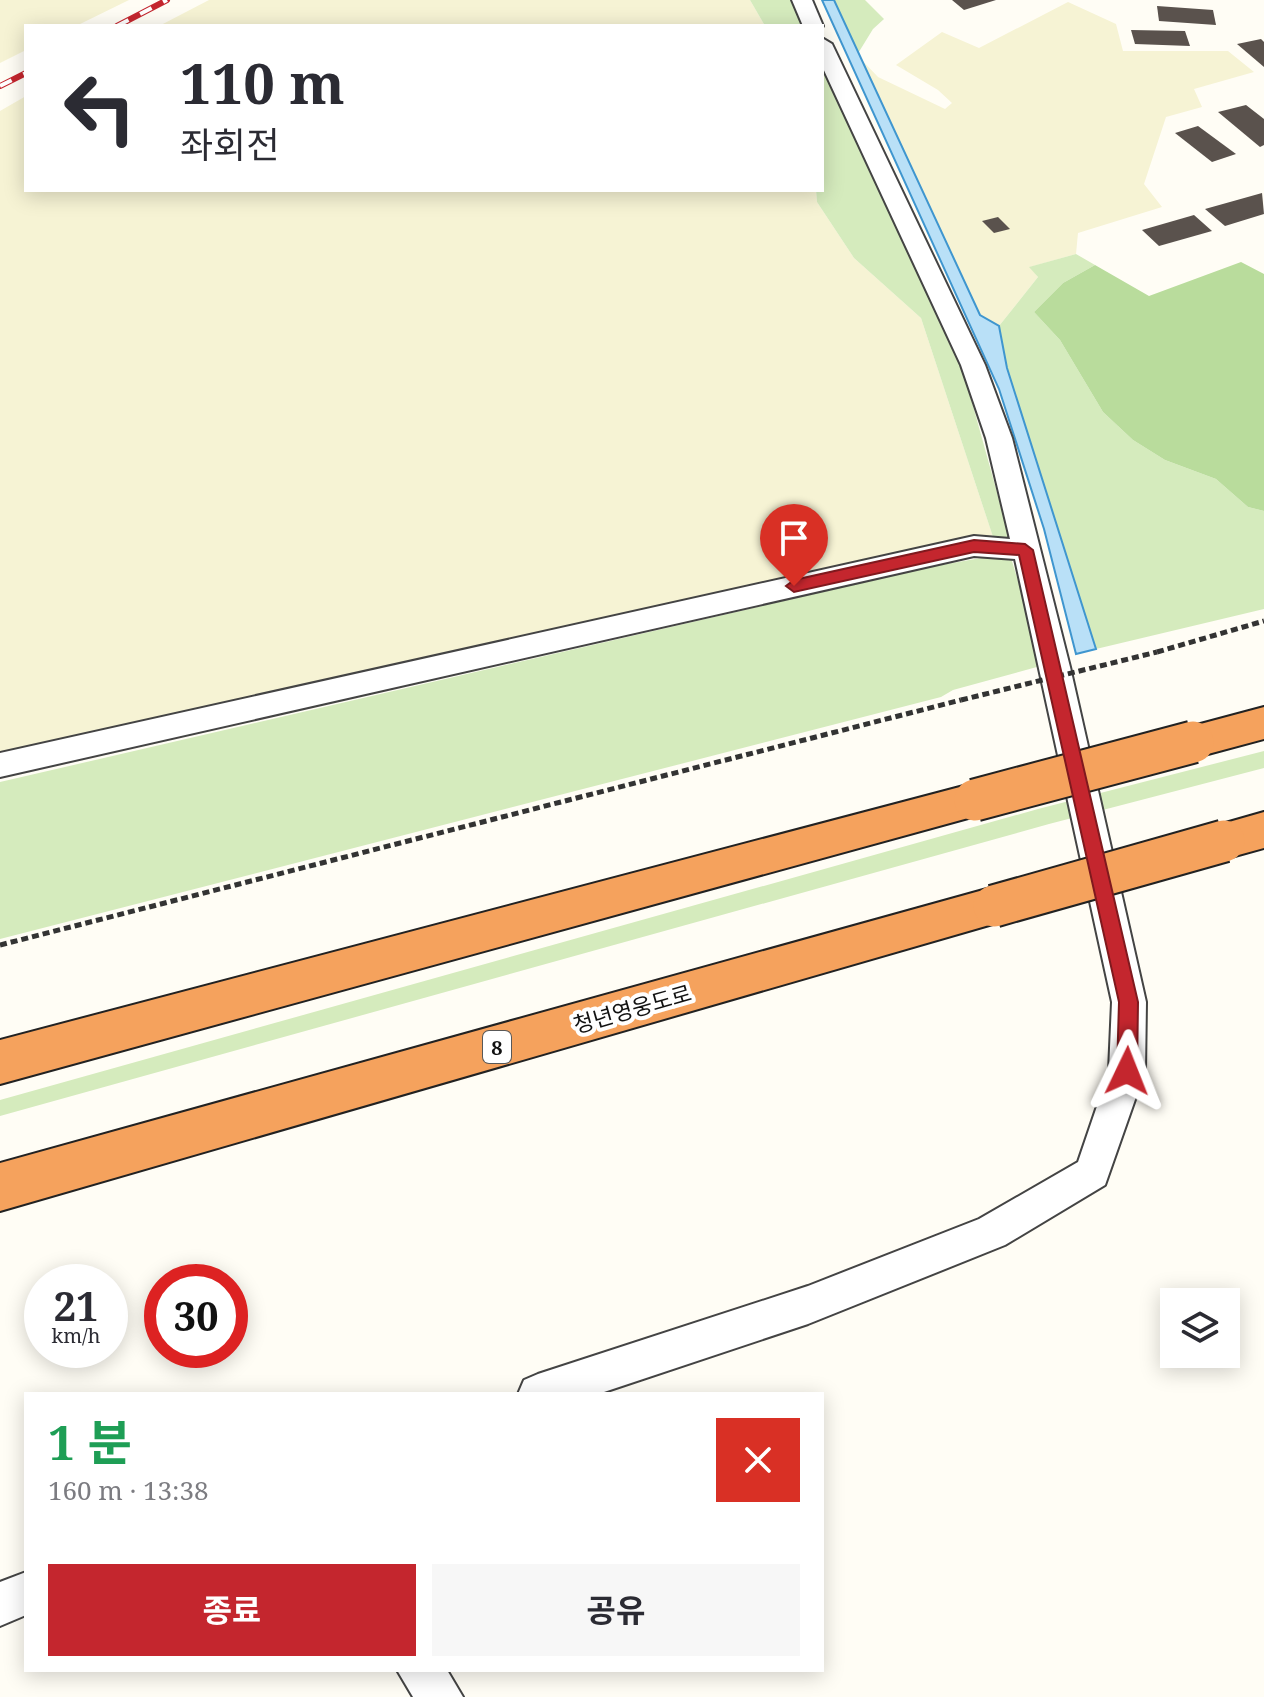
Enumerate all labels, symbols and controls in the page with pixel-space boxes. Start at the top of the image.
text: 110 m [180,44,345,120]
icon: left [48,56,152,160]
text: 좌회전 [180,120,279,169]
pin [760,504,828,586]
icon: arrive [772,516,816,560]
street label: 청년영웅도로 [569,977,695,1039]
position arrow [1085,1029,1169,1113]
road number: 8 [483,1031,511,1063]
speed limit sign: 30 [144,1264,248,1368]
text: 21 [53,1278,99,1333]
map controls [1160,1288,1240,1368]
button: layers [1160,1288,1240,1368]
text: km/h [51,1322,101,1349]
text: 1 분 [48,1409,132,1474]
button: close [716,1418,800,1502]
text: 160 m · 13:38 [48,1472,209,1508]
button: 종료 [48,1564,416,1656]
button: 공유 [432,1564,800,1656]

